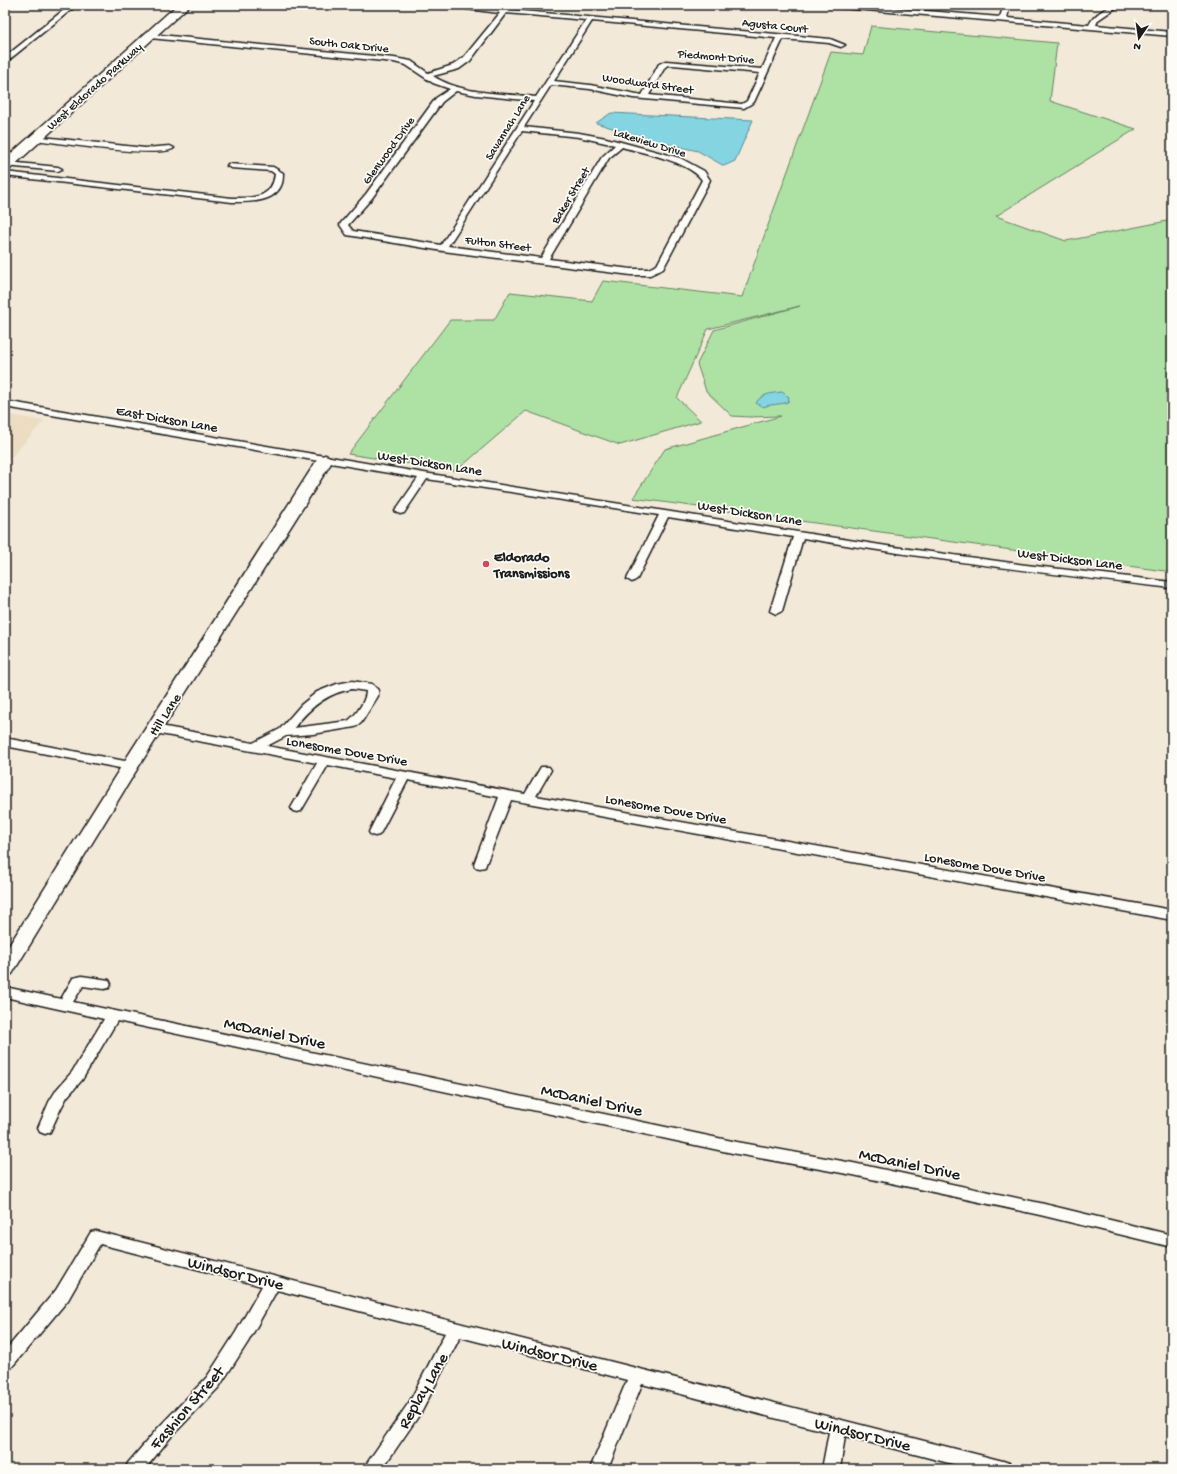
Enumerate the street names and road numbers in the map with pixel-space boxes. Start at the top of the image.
street label: Agusta Court [741,17,809,38]
street label: South Oak Drive [308,35,390,57]
street label: West Eldorado Parkway [45,41,146,134]
street label: Piedmont Drive [676,48,755,68]
street label: Woodward Street [601,72,695,98]
street label: Savannah Lane [483,92,535,163]
street label: Glenwood Drive [360,114,419,188]
street label: Lakeview Drive [612,126,688,162]
street label: Baker Street [549,164,595,228]
street label: Fulton Street [463,234,532,256]
street label: East Dickson Lane [114,403,220,438]
street label: West Dickson Lane [376,448,484,481]
street label: West Dickson Lane [696,498,804,531]
street label: West Dickson Lane [1016,546,1124,575]
street label: Hill Lane [146,690,187,740]
street label: Lonesome Dove Drive [285,733,409,772]
street label: Lonesome Dove Drive [604,791,728,830]
street label: Lonesome Dove Drive [923,849,1047,888]
street label: McDaniel Drive [222,1014,327,1056]
street label: McDaniel Drive [539,1081,644,1123]
street label: McDaniel Drive [857,1145,962,1187]
street label: Windsor Drive [185,1253,286,1297]
street label: Windsor Drive [499,1334,600,1378]
street label: Replay Lane [395,1350,454,1433]
street label: Fashion Street [146,1362,231,1455]
street label: Windsor Drive [812,1414,913,1458]

